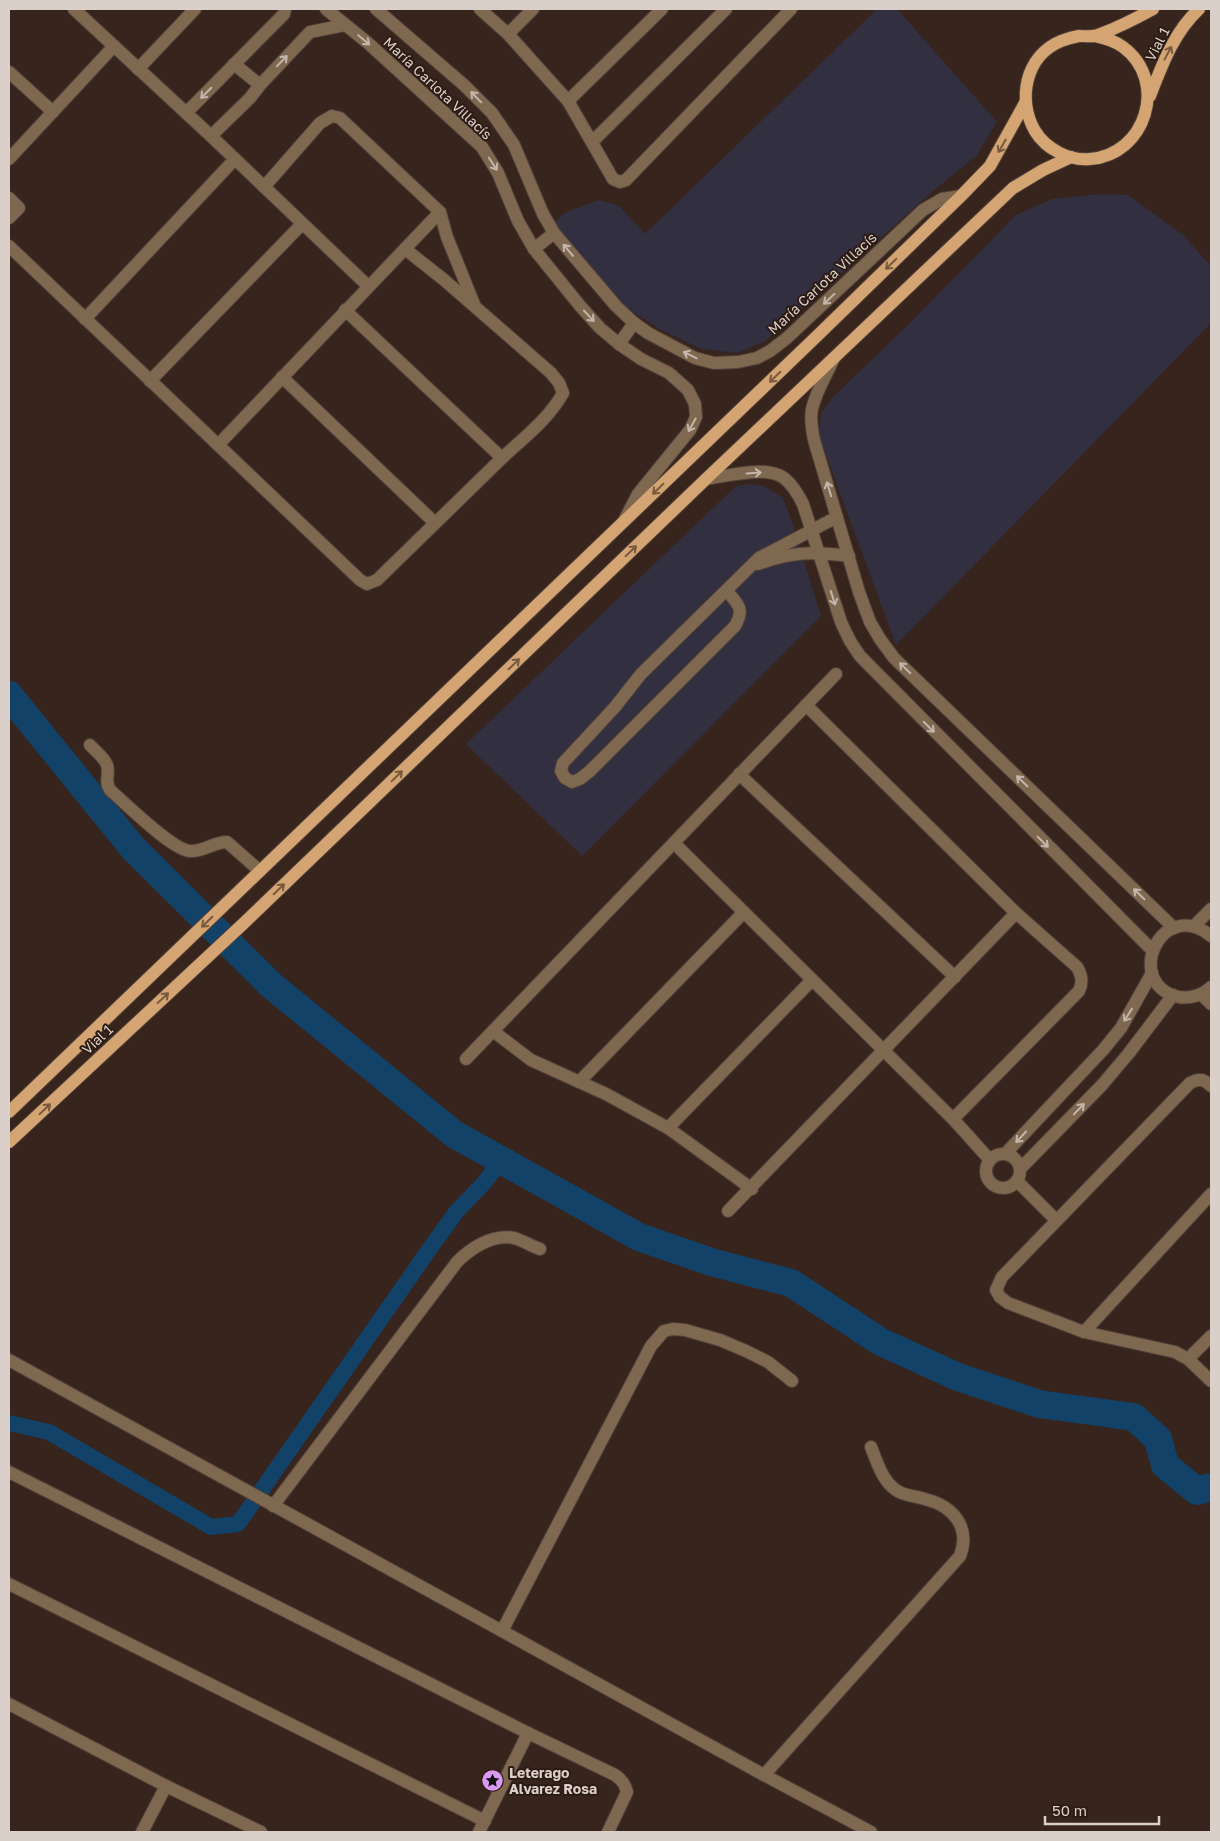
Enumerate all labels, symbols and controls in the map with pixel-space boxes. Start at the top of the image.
street label: Vial 1 [1141,24,1173,64]
street label: María Carlota Villacís [380,33,496,143]
one-way arrow [357,34,370,45]
one-way arrow [1163,46,1173,61]
one-way arrow [276,55,288,68]
one-way arrow [200,87,212,99]
one-way arrow [470,91,482,103]
one-way arrow [996,138,1006,152]
one-way arrow [488,157,498,171]
street label: María Carlota Villacís [764,228,880,338]
one-way arrow [562,244,574,257]
one-way arrow [885,258,898,270]
one-way arrow [822,293,835,305]
one-way arrow [583,309,595,322]
one-way arrow [682,349,697,359]
one-way arrow [768,371,781,383]
one-way arrow [687,417,696,432]
one-way arrow [746,468,762,478]
one-way arrow [823,482,833,498]
one-way arrow [651,483,664,495]
one-way arrow [625,545,637,557]
one-way arrow [829,590,839,606]
one-way arrow [508,658,520,670]
one-way arrow [899,662,911,675]
one-way arrow [922,721,935,733]
one-way arrow [390,770,403,782]
one-way arrow [1016,775,1028,787]
one-way arrow [1037,836,1049,848]
one-way arrow [273,883,286,895]
one-way arrow [1133,888,1146,900]
one-way arrow [201,916,213,928]
one-way arrow [157,992,170,1004]
one-way arrow [1123,1008,1133,1022]
street label: Vial 1 [78,1020,116,1057]
one-way arrow [38,1103,51,1115]
one-way arrow [1073,1103,1085,1116]
one-way arrow [1015,1130,1027,1143]
place label: Leterago Alvarez Rosa [509,1764,597,1797]
place icon: Leterago Alvarez Rosa [481,1768,505,1792]
scale bar [1045,1794,1159,1826]
text: 50 m [1052,1801,1087,1819]

